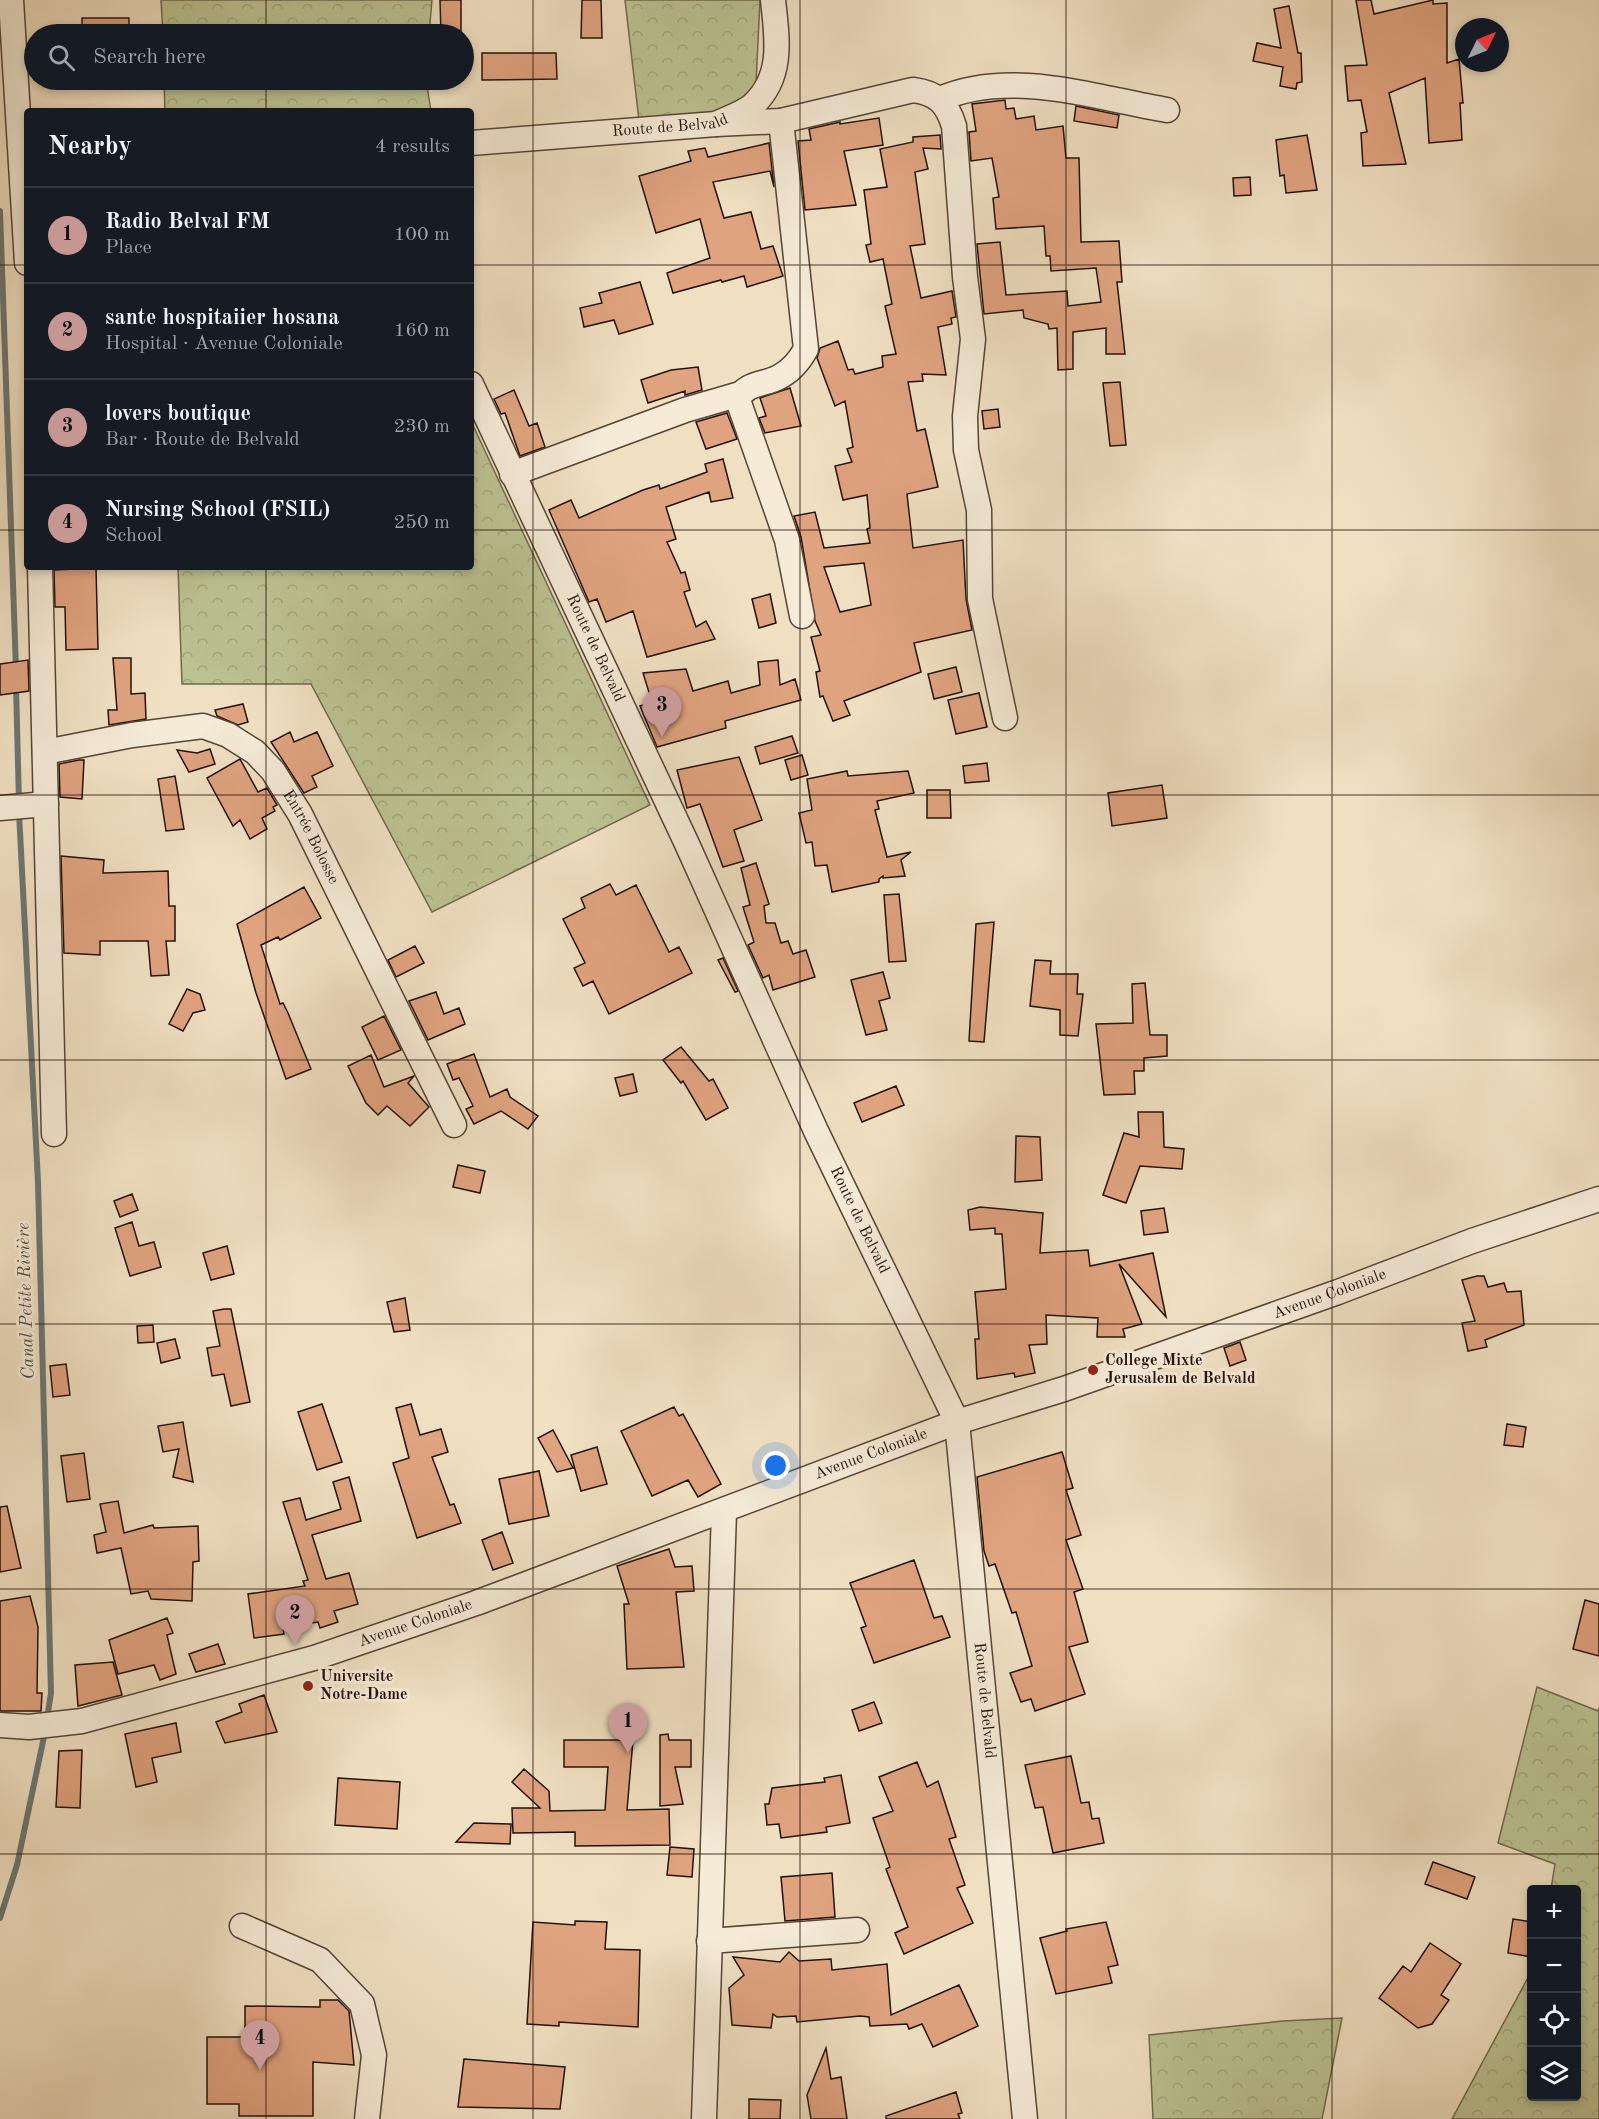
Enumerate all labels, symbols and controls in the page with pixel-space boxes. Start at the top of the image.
north arrow [1455,18,1509,72]
search box [24,24,474,90]
icon: search [45,41,78,74]
text: Search here [93,46,206,68]
street label: Route de Belvald [611,111,731,140]
text: Nearby [48,134,132,160]
text: 4 results [375,137,450,157]
text: Radio Belval FM [105,211,270,233]
text: 1 [62,225,73,245]
text: 100 m [394,225,450,245]
text: Place [105,238,152,258]
text: sante hospitaiier hosana [105,307,340,329]
text: 2 [62,321,73,341]
text: 160 m [394,321,450,341]
text: Hospital · Avenue Coloniale [105,334,343,354]
text: lovers boutique [105,403,251,425]
text: 3 [62,417,73,437]
text: 230 m [394,417,450,437]
text: Bar · Route de Belvald [105,430,300,450]
text: Nursing School (FSIL) [105,499,330,521]
text: 4 [62,513,73,533]
text: 250 m [394,513,450,533]
text: School [105,526,162,546]
street label: Route de Belvald [563,592,627,705]
pin: 3 [642,688,682,737]
street label: Entrée Bolosse [279,787,341,887]
street label: Route de Belvald [827,1164,892,1276]
water label: Canal Petite Rivière [14,1222,38,1380]
street label: Avenue Coloniale [1271,1266,1388,1322]
place label: College Mixte Jerusalem de Belvald [1105,1353,1256,1387]
marker: College Mixte Jerusalem de Belvald [1086,1363,1100,1377]
street label: Avenue Coloniale [813,1426,930,1483]
your location [761,1451,790,1480]
pin: 2 [276,1596,314,1645]
street label: Avenue Coloniale [357,1597,474,1650]
street label: Route de Belvald [971,1641,998,1759]
place label: Universite Notre-Dame [320,1669,408,1703]
marker: Universite Notre-Dame [301,1679,315,1693]
pin: 1 [608,1704,648,1753]
map controls [1527,1885,1581,2101]
button: + [1527,1885,1581,1939]
button: − [1527,1939,1581,1993]
button: locate [1527,1993,1581,2047]
pin: 4 [240,2020,280,2070]
button: layers [1527,2047,1581,2101]

